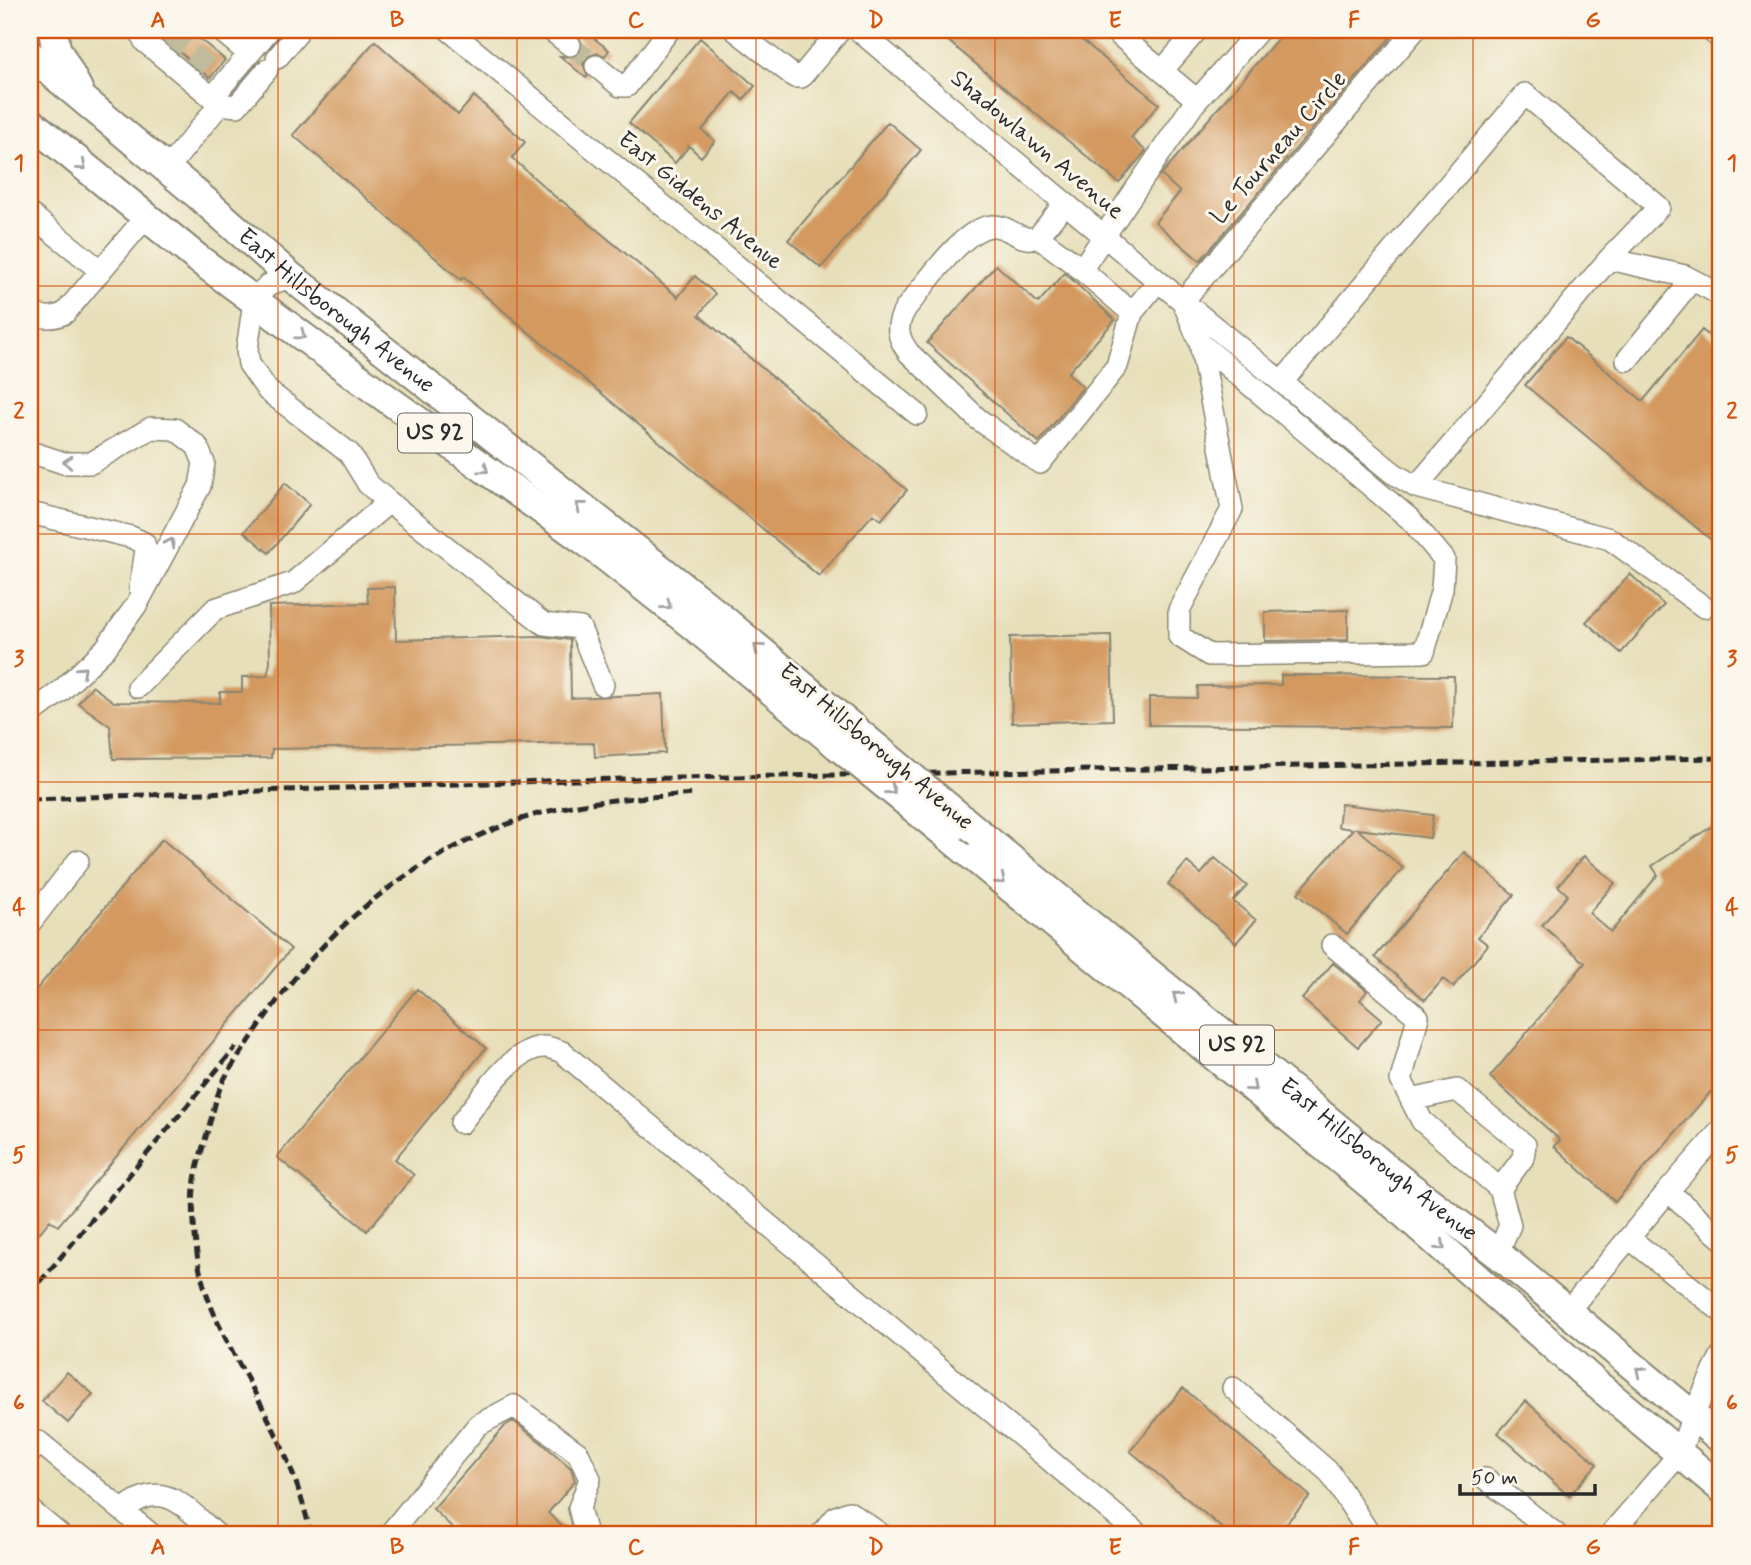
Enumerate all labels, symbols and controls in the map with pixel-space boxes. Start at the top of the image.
text: A [150,6,166,36]
text: B [390,6,405,36]
text: C [628,6,645,36]
text: D [868,6,884,36]
text: E [1108,6,1122,36]
text: F [1348,6,1360,36]
text: G [1585,6,1601,36]
street label: Shadowlawn Avenue [944,63,1130,227]
street label: Le Tourneau Circle [1204,65,1354,231]
street label: East Giddens Avenue [611,125,789,277]
text: 1 [14,149,24,179]
text: 1 [1727,149,1737,179]
one-way arrow [75,157,87,170]
street label: East Hillsborough Avenue [231,221,441,400]
one-way arrow [293,327,305,340]
text: 2 [13,397,25,427]
text: 2 [1726,397,1738,427]
road number: US 92 [398,414,472,452]
one-way arrow [62,454,74,469]
one-way arrow [476,461,489,473]
one-way arrow [576,501,588,514]
one-way arrow [161,538,175,551]
one-way arrow [659,596,672,609]
one-way arrow [753,644,766,656]
text: 3 [14,645,25,675]
text: 3 [1727,645,1738,675]
street label: East Hillsborough Avenue [772,656,980,838]
one-way arrow [74,667,87,679]
one-way arrow [884,781,896,794]
one-way arrow [993,872,1006,884]
text: 4 [12,893,26,923]
text: 4 [1725,893,1739,923]
one-way arrow [1173,992,1186,1004]
road number: US 92 [1200,1026,1274,1064]
street label: East Hillsborough Avenue [1273,1071,1484,1248]
one-way arrow [1244,1079,1257,1091]
text: 5 [12,1141,26,1171]
text: 5 [1725,1141,1739,1171]
one-way arrow [1433,1238,1446,1250]
one-way arrow [1636,1367,1648,1380]
text: 6 [13,1389,25,1419]
text: 6 [1726,1389,1738,1419]
scale bar [1460,1453,1595,1497]
text: 50 m [1471,1464,1518,1492]
text: A [150,1533,166,1563]
text: B [390,1533,405,1563]
text: C [628,1533,645,1563]
text: D [868,1533,884,1563]
text: E [1108,1533,1122,1563]
text: F [1348,1533,1360,1563]
text: G [1585,1533,1601,1563]

